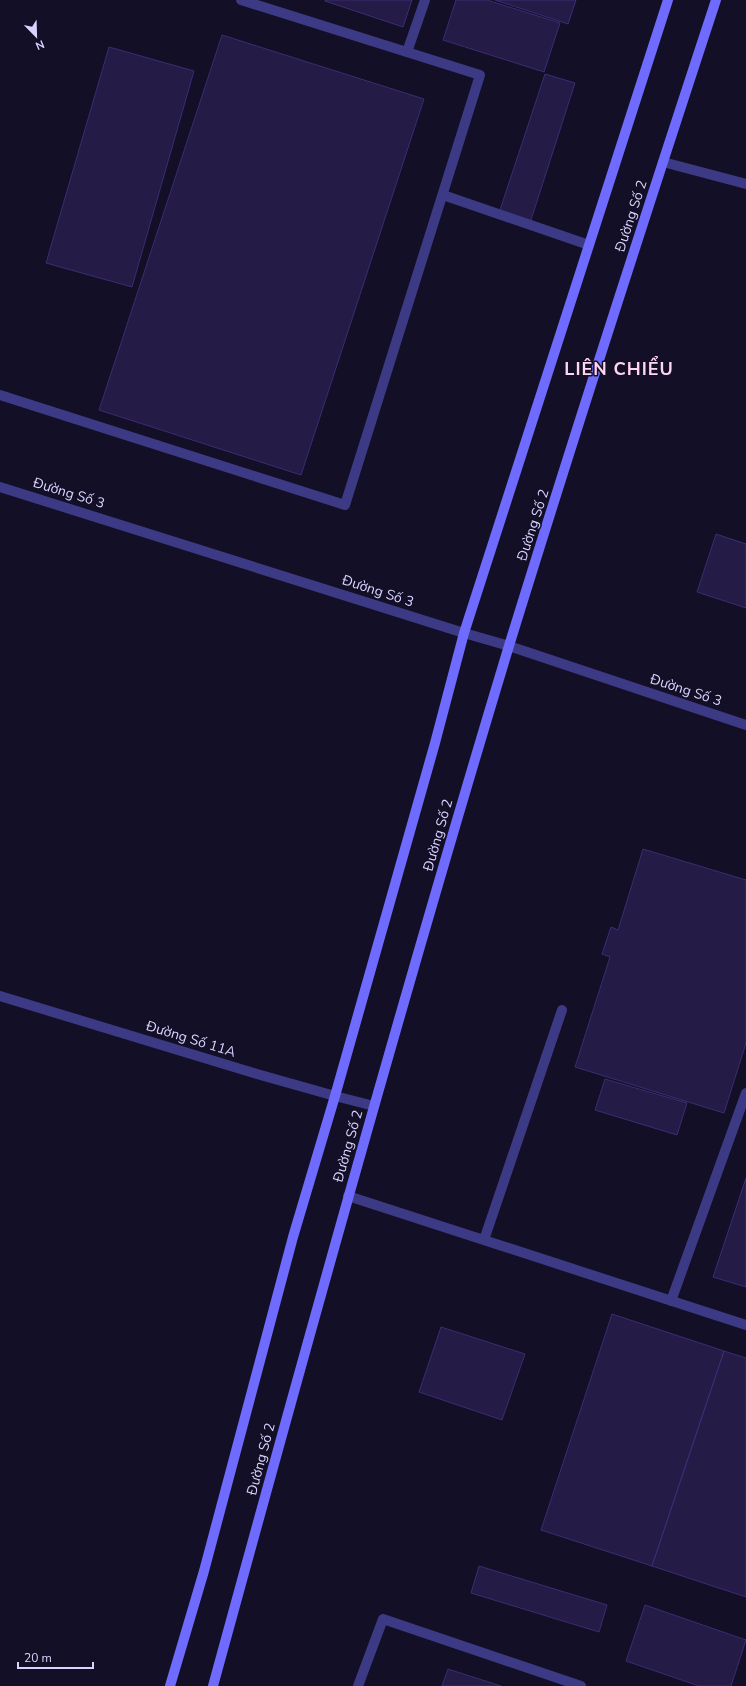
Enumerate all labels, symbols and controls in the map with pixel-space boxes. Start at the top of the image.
north arrow [16,16,56,56]
text: N [33,36,46,53]
street label: Đường Số 2 [610,178,651,255]
district label: LIÊN CHIỂU [564,356,674,381]
street label: Đường Số 3 [30,473,107,513]
street label: Đường Số 2 [512,487,553,564]
street label: Đường Số 3 [339,570,416,611]
street label: Đường Số 3 [647,669,724,710]
street label: Đường Số 2 [418,797,457,874]
street label: Đường Số 11A [143,1016,238,1062]
street label: Đường Số 2 [328,1108,367,1185]
street label: Đường Số 2 [242,1421,280,1498]
scale bar [18,1644,93,1670]
text: 20 m [24,1650,52,1666]

